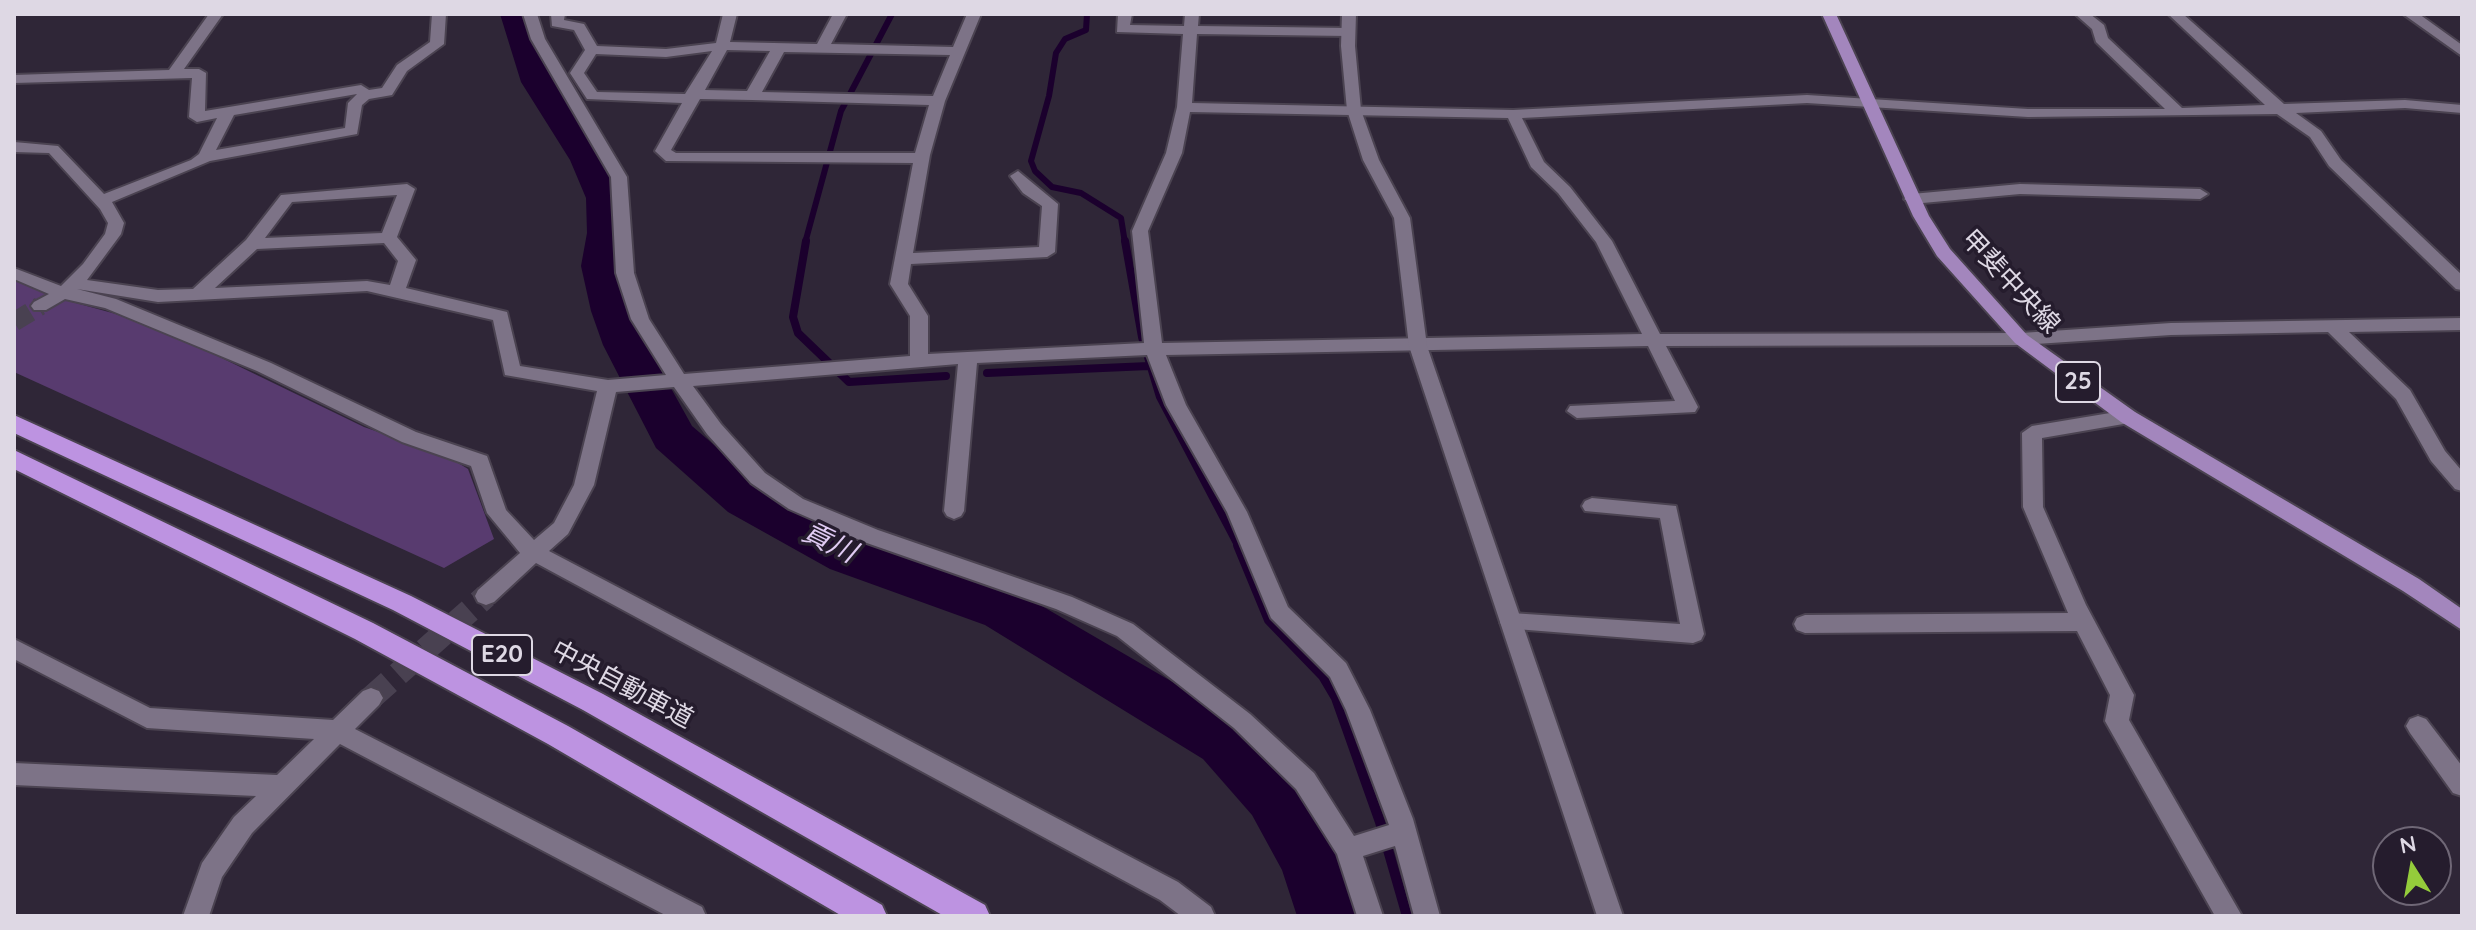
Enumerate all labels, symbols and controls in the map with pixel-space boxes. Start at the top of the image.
street label: 甲斐中央線 [1954,224,2066,340]
road number: 25 [2056,362,2100,402]
water label: 貢川 [796,516,862,570]
road number: E20 [472,635,532,675]
street label: 中央自動車道 [546,635,698,735]
north arrow [2372,826,2452,906]
text: N [2397,829,2418,860]

